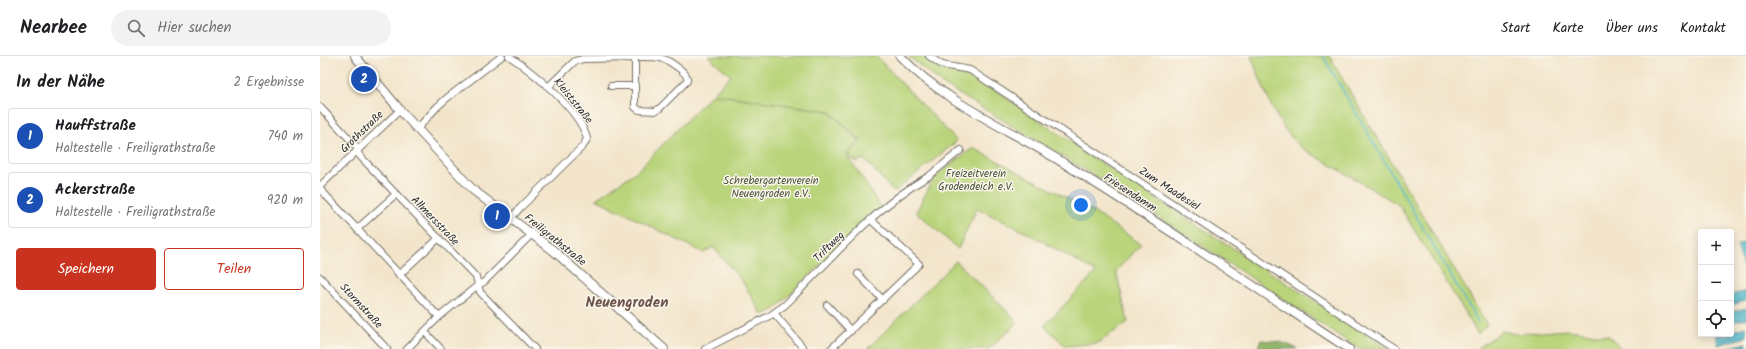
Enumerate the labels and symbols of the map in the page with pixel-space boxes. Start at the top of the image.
pin: 2 [351,64,377,94]
street label: Kleiststraße [549,74,597,128]
street label: Grothstraße [336,107,388,157]
street label: Zum Maadesiel [1135,162,1203,216]
park label: Freizeitverein Grodendeich e.V. [938,165,1014,196]
street label: Friesendamm [1100,169,1161,217]
park label: Schrebergartenverein Neuengroden e.V. [723,172,819,203]
street label: Allmersstraße [407,192,463,250]
your location [1071,195,1091,215]
pin: 1 [484,201,510,231]
street label: Freiligrathstraße [520,209,590,271]
street label: Triftweg [809,227,849,267]
street label: Stormstraße [335,279,387,333]
district label: Neuengroden [586,291,668,315]

